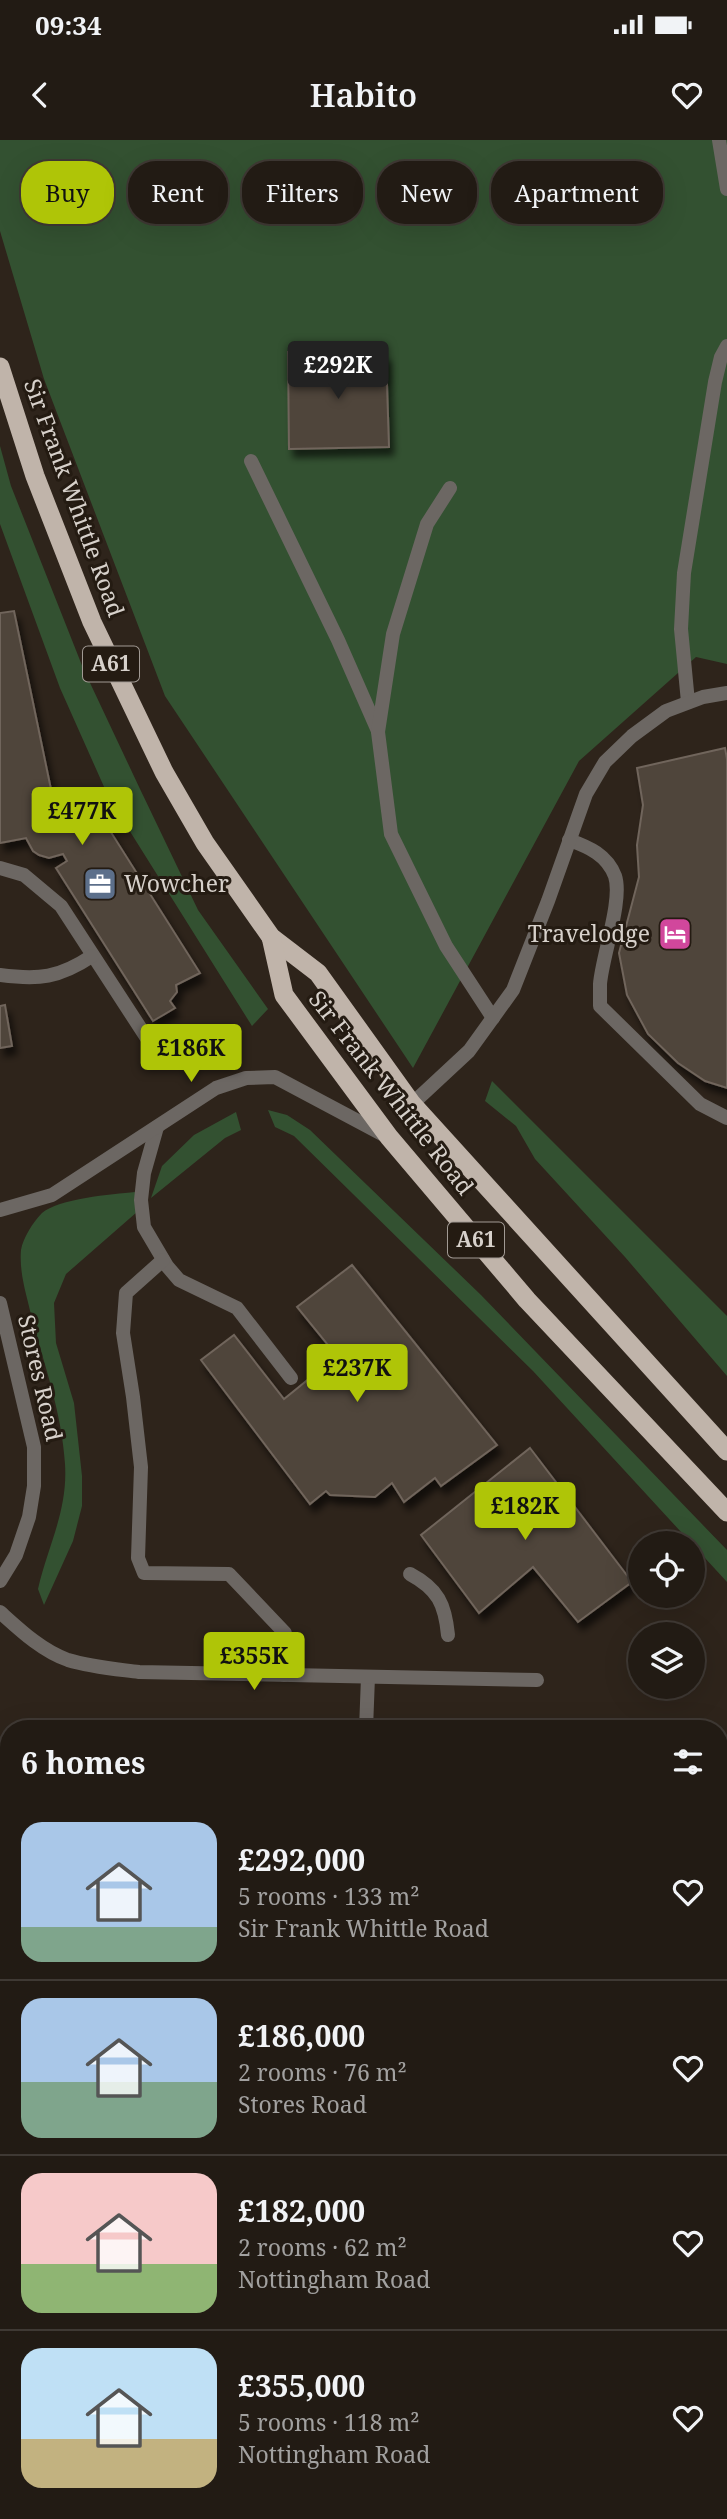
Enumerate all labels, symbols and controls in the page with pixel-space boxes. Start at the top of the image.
text: 09:34 [35,7,102,43]
text: Habito [310,73,417,116]
icon: back [21,76,59,114]
icon: heart [668,76,706,114]
chip: Buy [21,161,114,224]
chip: Rent [128,161,228,224]
chip: Filters [242,161,363,224]
chip: New [377,161,477,224]
chip: Apartment [491,161,663,224]
pin: £292K [289,342,387,401]
text: £292K [304,348,372,380]
street label: Sir Frank Whittle Road [17,374,133,621]
road number: A61 [83,646,139,682]
pin: £477K [33,788,131,847]
text: £477K [48,794,116,826]
office icon: Wowcher [81,865,119,903]
place label: Wowcher [124,867,229,899]
hotel icon: Travelodge [656,915,694,953]
place label: Travelodge [528,917,650,949]
street label: Sir Frank Whittle Road [302,984,482,1201]
pin: £186K [142,1024,240,1084]
text: £186K [157,1031,225,1063]
road number: A61 [448,1222,504,1258]
street label: Stores Road [11,1311,71,1444]
pin: £237K [308,1344,406,1404]
text: £237K [323,1351,391,1383]
pin: £182K [476,1482,574,1542]
text: £182K [491,1489,559,1521]
map controls [628,1531,705,1699]
button: locate [628,1531,705,1608]
button: layers [628,1622,705,1699]
pin: £355K [205,1632,303,1692]
text: £355K [220,1639,288,1671]
text: 6 homes [21,1742,145,1783]
icon: filters [669,1743,707,1781]
text: £292,000 [238,1839,365,1880]
icon: home [77,1850,161,1934]
icon: heart [669,1873,707,1911]
text: 5 rooms · 133 m² [238,1880,420,1912]
text: Sir Frank Whittle Road [238,1912,489,1944]
text: £186,000 [238,2015,365,2056]
icon: home [77,2026,161,2110]
icon: heart [669,2049,707,2087]
text: 2 rooms · 76 m² [238,2056,407,2088]
text: Stores Road [238,2088,367,2120]
text: £182,000 [238,2190,365,2231]
icon: home [77,2201,161,2285]
icon: heart [669,2224,707,2262]
text: 2 rooms · 62 m² [238,2231,407,2263]
text: Nottingham Road [238,2263,430,2295]
text: £355,000 [238,2365,365,2406]
icon: home [77,2376,161,2460]
icon: heart [669,2399,707,2437]
text: 5 rooms · 118 m² [238,2406,420,2438]
text: Nottingham Road [238,2438,430,2470]

